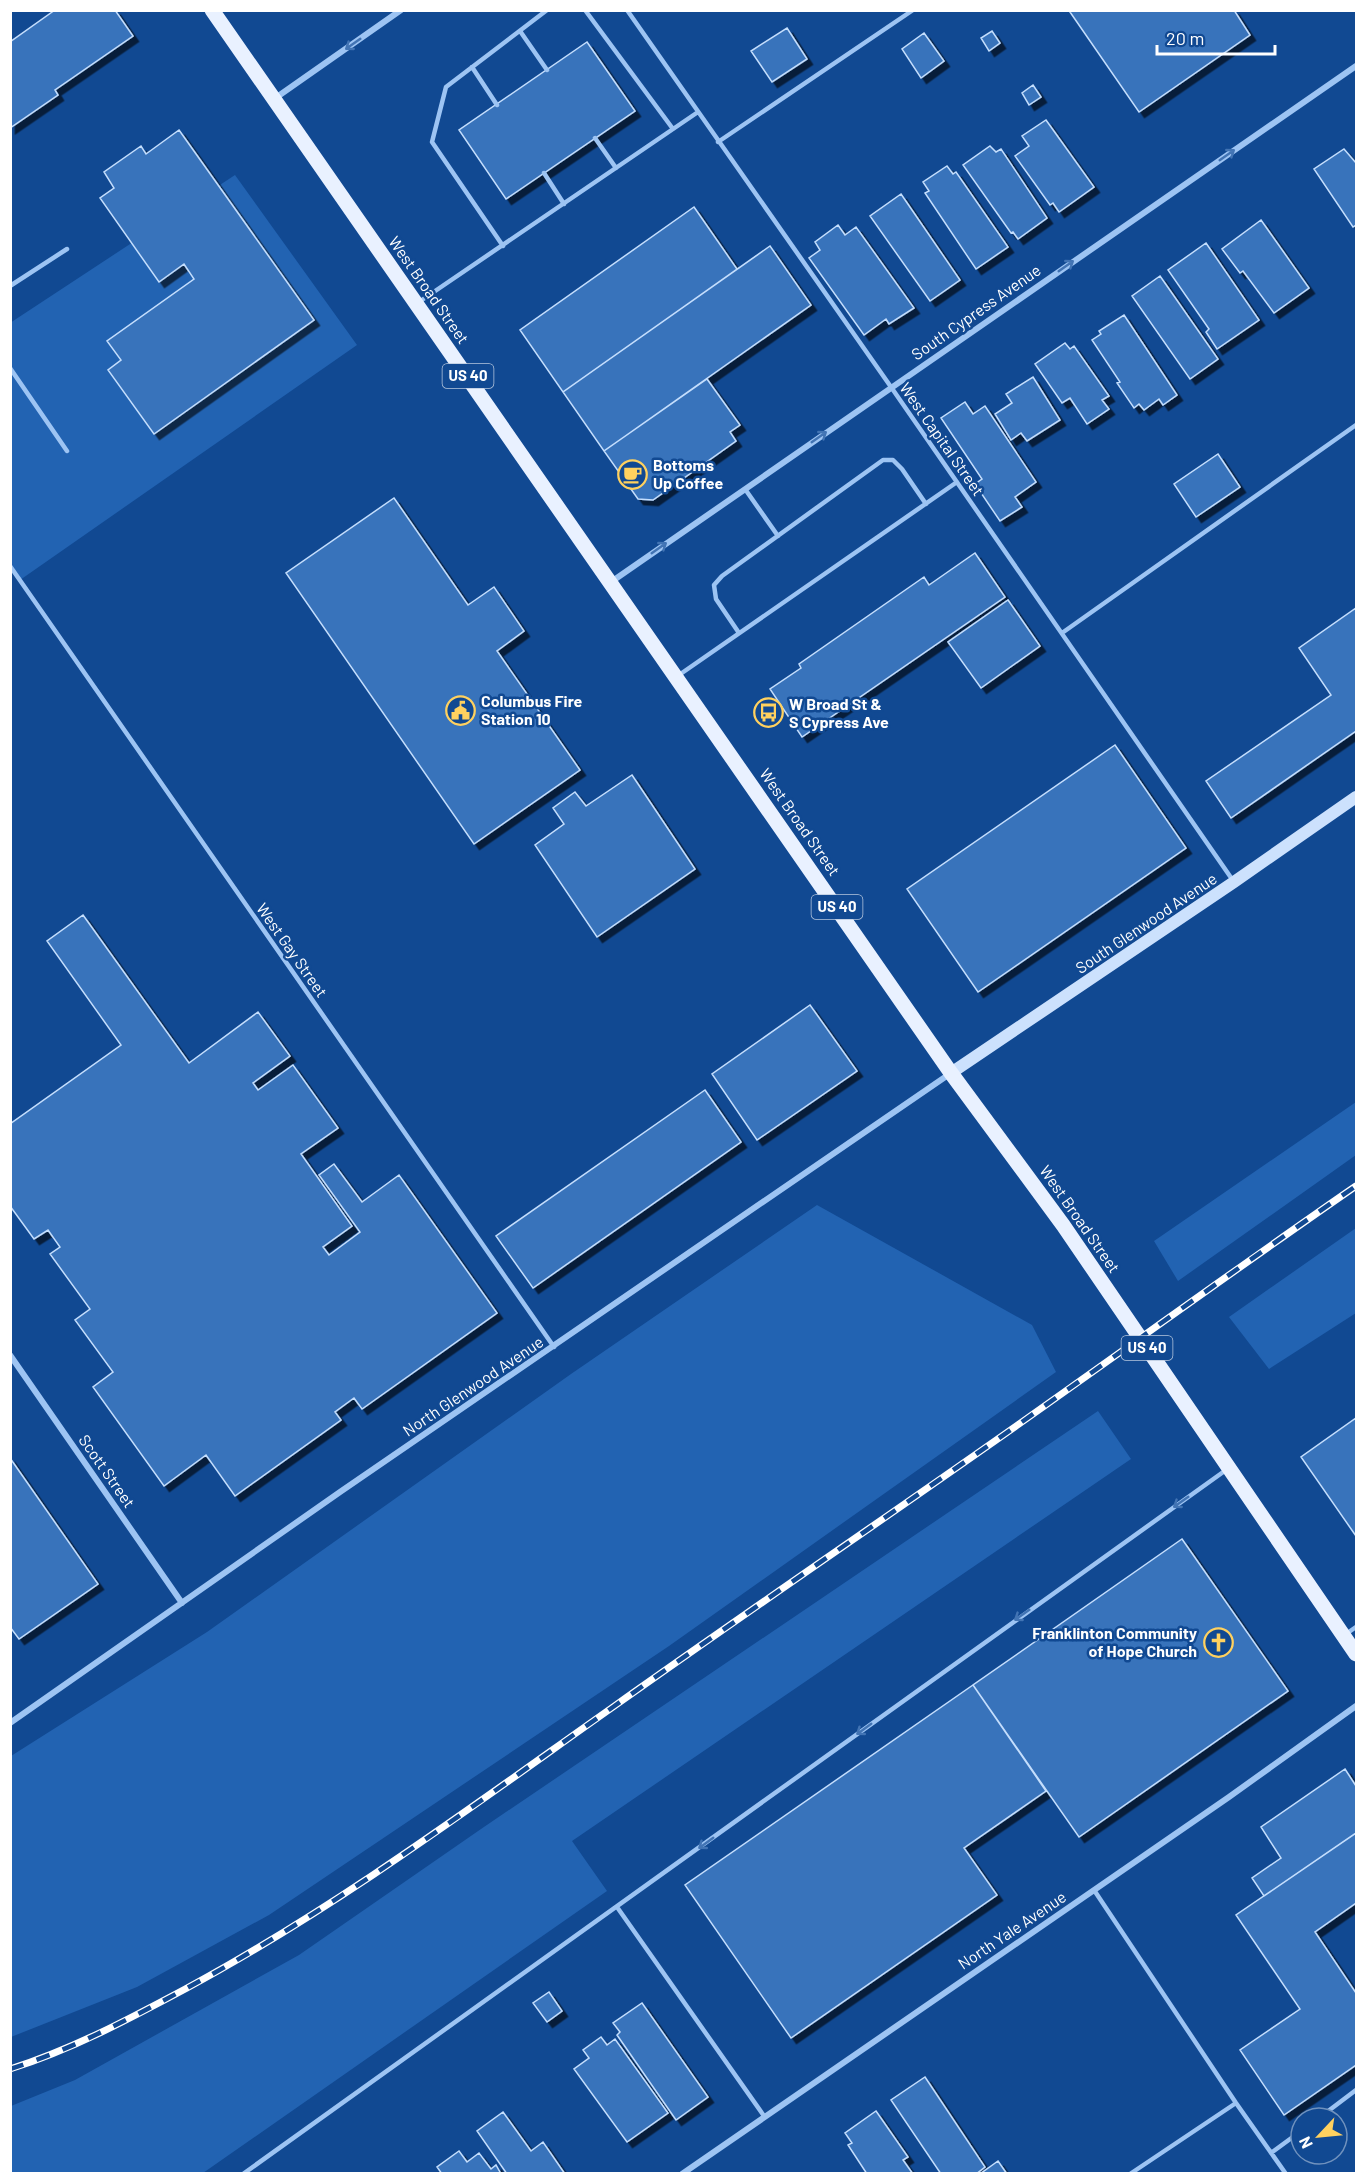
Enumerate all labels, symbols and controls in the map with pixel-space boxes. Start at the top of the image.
scale bar [1157,18,1276,56]
text: 20 m [1166,27,1204,49]
one-way arrow [345,38,361,50]
one-way arrow [1218,149,1234,161]
street label: West Broad Street [385,232,474,347]
street label: South Cypress Avenue [907,260,1044,363]
one-way arrow [1057,260,1074,272]
road number: US 40 [442,364,494,388]
street label: West Capital Street [896,379,989,499]
one-way arrow [811,431,827,443]
place label: Bottoms Up Coffee [653,455,723,492]
cafe icon: Bottoms Up Coffee [616,458,648,490]
one-way arrow [651,542,667,554]
place label: Columbus Fire Station 10 [481,691,583,728]
public building icon: Columbus Fire Station 10 [444,694,476,726]
place label: W Broad St & S Cypress Ave [789,694,889,731]
bus stop icon: W Broad St & S Cypress Ave [752,697,784,729]
street label: West Broad Street [756,764,845,879]
street label: South Glenwood Avenue [1071,868,1220,977]
road number: US 40 [812,895,862,919]
street label: West Gay Street [253,899,332,1000]
street label: West Broad Street [1036,1161,1125,1276]
street label: North Glenwood Avenue [399,1332,547,1440]
road number: US 40 [1122,1336,1172,1360]
street label: Scott Street [75,1431,140,1511]
one-way arrow [1174,1496,1190,1508]
one-way arrow [1015,1609,1031,1621]
place label: Franklinton Community of Hope Church [1032,1623,1197,1660]
church icon: Franklinton Community of Hope Church [1202,1626,1234,1658]
one-way arrow [856,1723,872,1735]
one-way arrow [698,1837,714,1849]
street label: North Yale Avenue [954,1886,1069,1973]
north arrow [1289,2106,1349,2166]
text: N [1294,2134,1316,2152]

